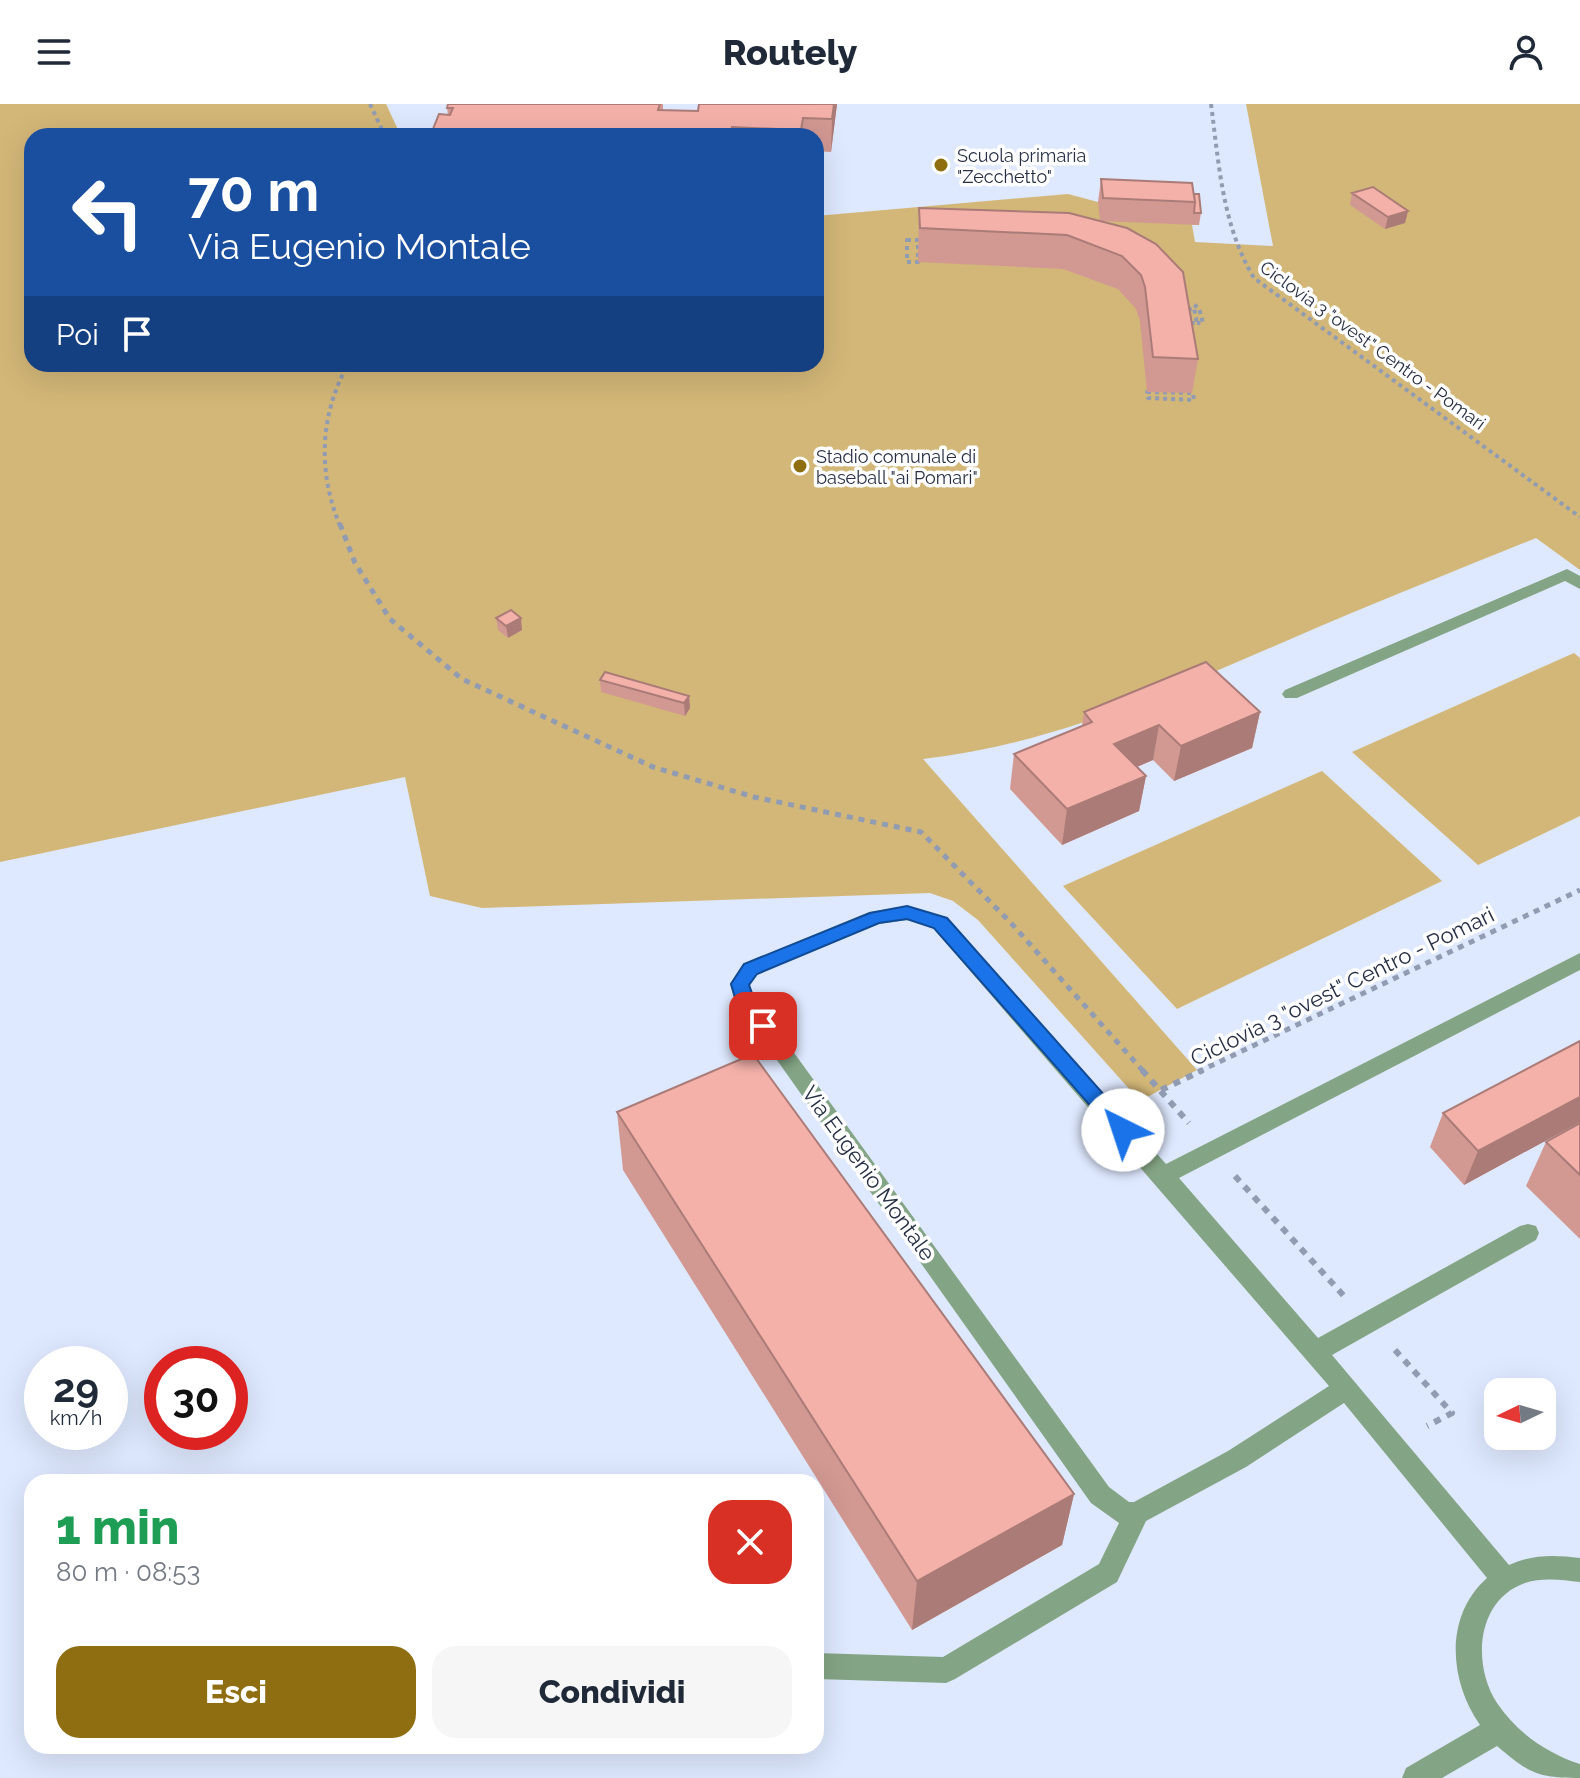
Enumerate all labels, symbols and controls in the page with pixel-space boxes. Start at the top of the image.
icon: menu [32,30,76,74]
icon: person [1504,30,1548,74]
text: Routely [723,31,857,73]
place label: Scuola primaria "Zecchetto" [957,145,1086,187]
marker: Scuola primaria "Zecchetto" [932,156,950,174]
text: 70 m [188,158,319,224]
icon: left [56,160,160,264]
text: Via Eugenio Montale [188,225,531,267]
street label: Ciclovia 3 "ovest" Centro - Pomari [1256,256,1490,434]
icon: arrive [115,312,159,356]
text: Poi [56,317,99,352]
place label: Stadio comunale di baseball "ai Pomari" [816,446,978,488]
marker: Stadio comunale di baseball "ai Pomari" [791,457,809,475]
street label: Ciclovia 3 "ovest" Centro - Pomari [1186,901,1498,1071]
pin [729,992,797,1060]
icon: arrive [741,1004,785,1048]
street label: Via Eugenio Montale [797,1081,941,1265]
position arrow [1081,1088,1165,1172]
speed limit sign: 30 [144,1346,248,1450]
text: 29 [53,1364,99,1411]
north arrow [1484,1378,1556,1450]
map controls [1484,1378,1556,1450]
text: km/h [50,1406,102,1430]
text: 1 min [56,1499,179,1555]
button: close [708,1500,792,1584]
text: 80 m · 08:53 [56,1557,200,1587]
button: Esci [56,1646,416,1738]
button: Condividi [432,1646,792,1738]

